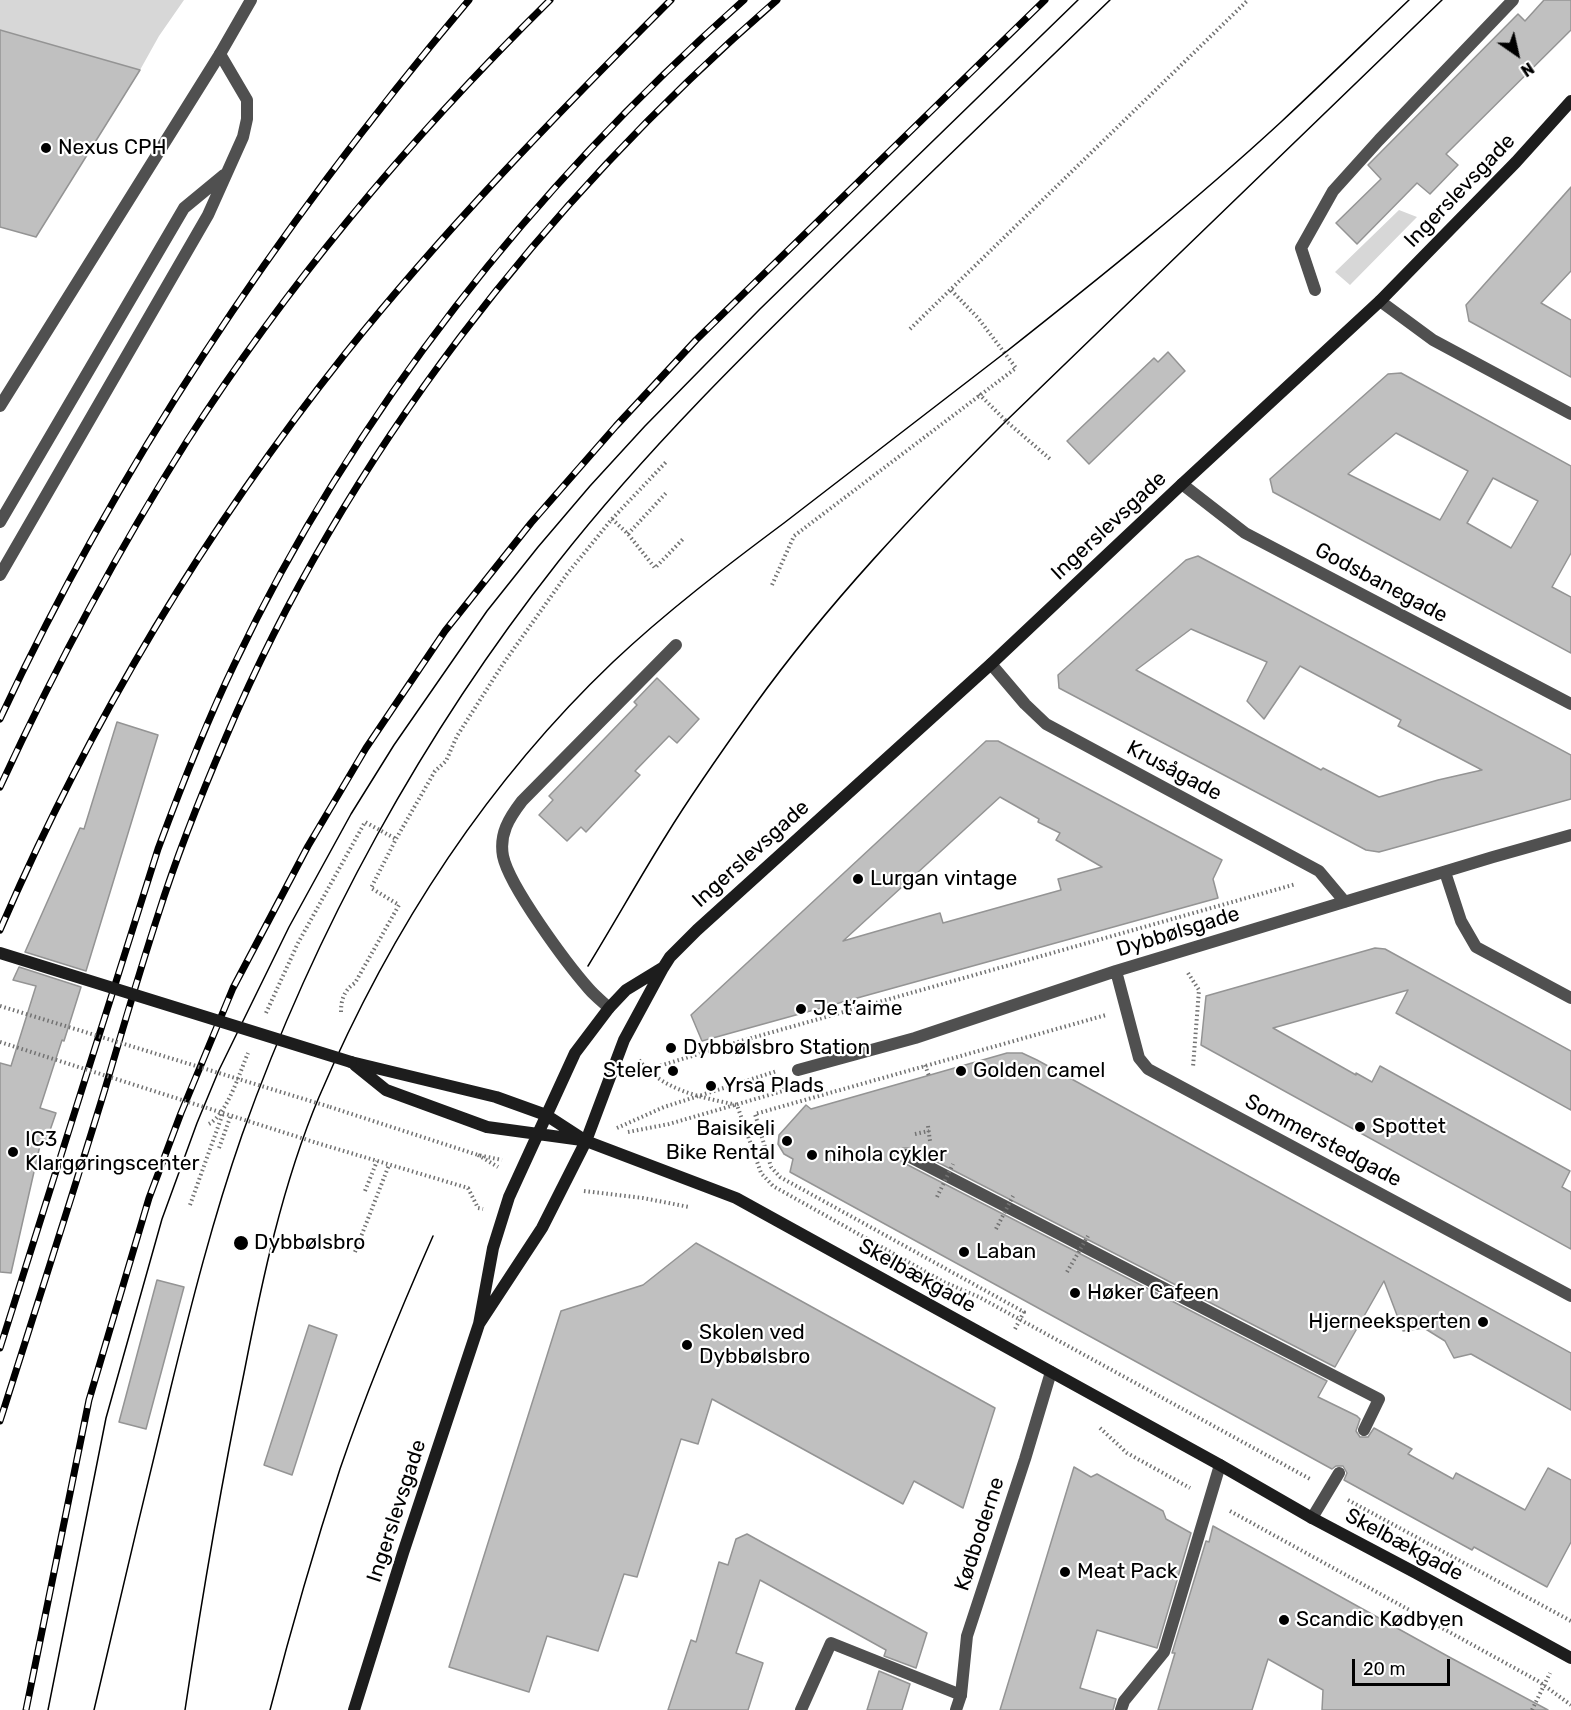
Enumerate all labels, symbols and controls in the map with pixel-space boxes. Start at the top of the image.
north arrow [1487,24,1547,84]
text: N [1517,58,1537,80]
street label: Ingerslevsgade [1399,129,1521,253]
place label: Nexus CPH [58,135,166,161]
marker: Nexus CPH [39,141,53,155]
street label: Ingerslevsgade [1046,466,1172,586]
street label: Godsbanegade [1310,537,1452,629]
street label: Krusågade [1122,735,1226,807]
street label: Ingerslevsgade [687,795,815,913]
place label: Lurgan vintage [870,866,1017,892]
marker: Lurgan vintage [851,872,865,886]
street label: Dybbølsgade [1113,901,1243,963]
place label: Je t’aime [813,996,902,1022]
marker: Je t’aime [794,1002,808,1016]
place label: Dybbølsbro Station [683,1035,870,1061]
marker: Dybbølsbro Station [664,1041,678,1055]
place label: Steler [603,1058,661,1084]
place label: Golden camel [973,1058,1105,1084]
marker: Steler [666,1064,680,1078]
marker: Golden camel [954,1064,968,1078]
place label: Yrsa Plads [723,1073,824,1099]
marker: Yrsa Plads [704,1079,718,1093]
street label: Sommerstedgade [1240,1089,1406,1193]
place label: Spottet [1372,1114,1446,1140]
place label: Baisikeli Bike Rental [666,1116,775,1166]
marker: Spottet [1353,1120,1367,1134]
place label: IC3 Klargøringscenter [25,1127,200,1177]
marker: Baisikeli Bike Rental [780,1134,794,1148]
place label: nihola cykler [824,1142,947,1168]
marker: IC3 Klargøringscenter [6,1145,20,1159]
marker: nihola cykler [805,1148,819,1162]
place label: Dybbølsbro [254,1230,365,1256]
street label: Skelbækgade [854,1233,980,1319]
marker: Dybbølsbro [232,1234,250,1252]
place label: Laban [976,1239,1036,1265]
marker: Laban [957,1245,971,1259]
place label: Høker Cafeen [1087,1280,1219,1306]
marker: Høker Cafeen [1068,1286,1082,1300]
place label: Hjerneeksperten [1308,1309,1471,1335]
marker: Hjerneeksperten [1476,1315,1490,1329]
place label: Skolen ved Dybbølsbro [699,1320,810,1370]
marker: Skolen ved Dybbølsbro [680,1338,694,1352]
street label: Ingerslevsgade [362,1437,432,1585]
street label: Kødboderne [950,1474,1010,1594]
street label: Skelbækgade [1341,1503,1467,1587]
place label: Meat Pack [1077,1559,1178,1585]
marker: Meat Pack [1058,1565,1072,1579]
place label: Scandic Kødbyen [1296,1607,1464,1633]
marker: Scandic Kødbyen [1277,1613,1291,1627]
scale bar [1355,1647,1452,1685]
text: 20 m [1363,1658,1405,1680]

